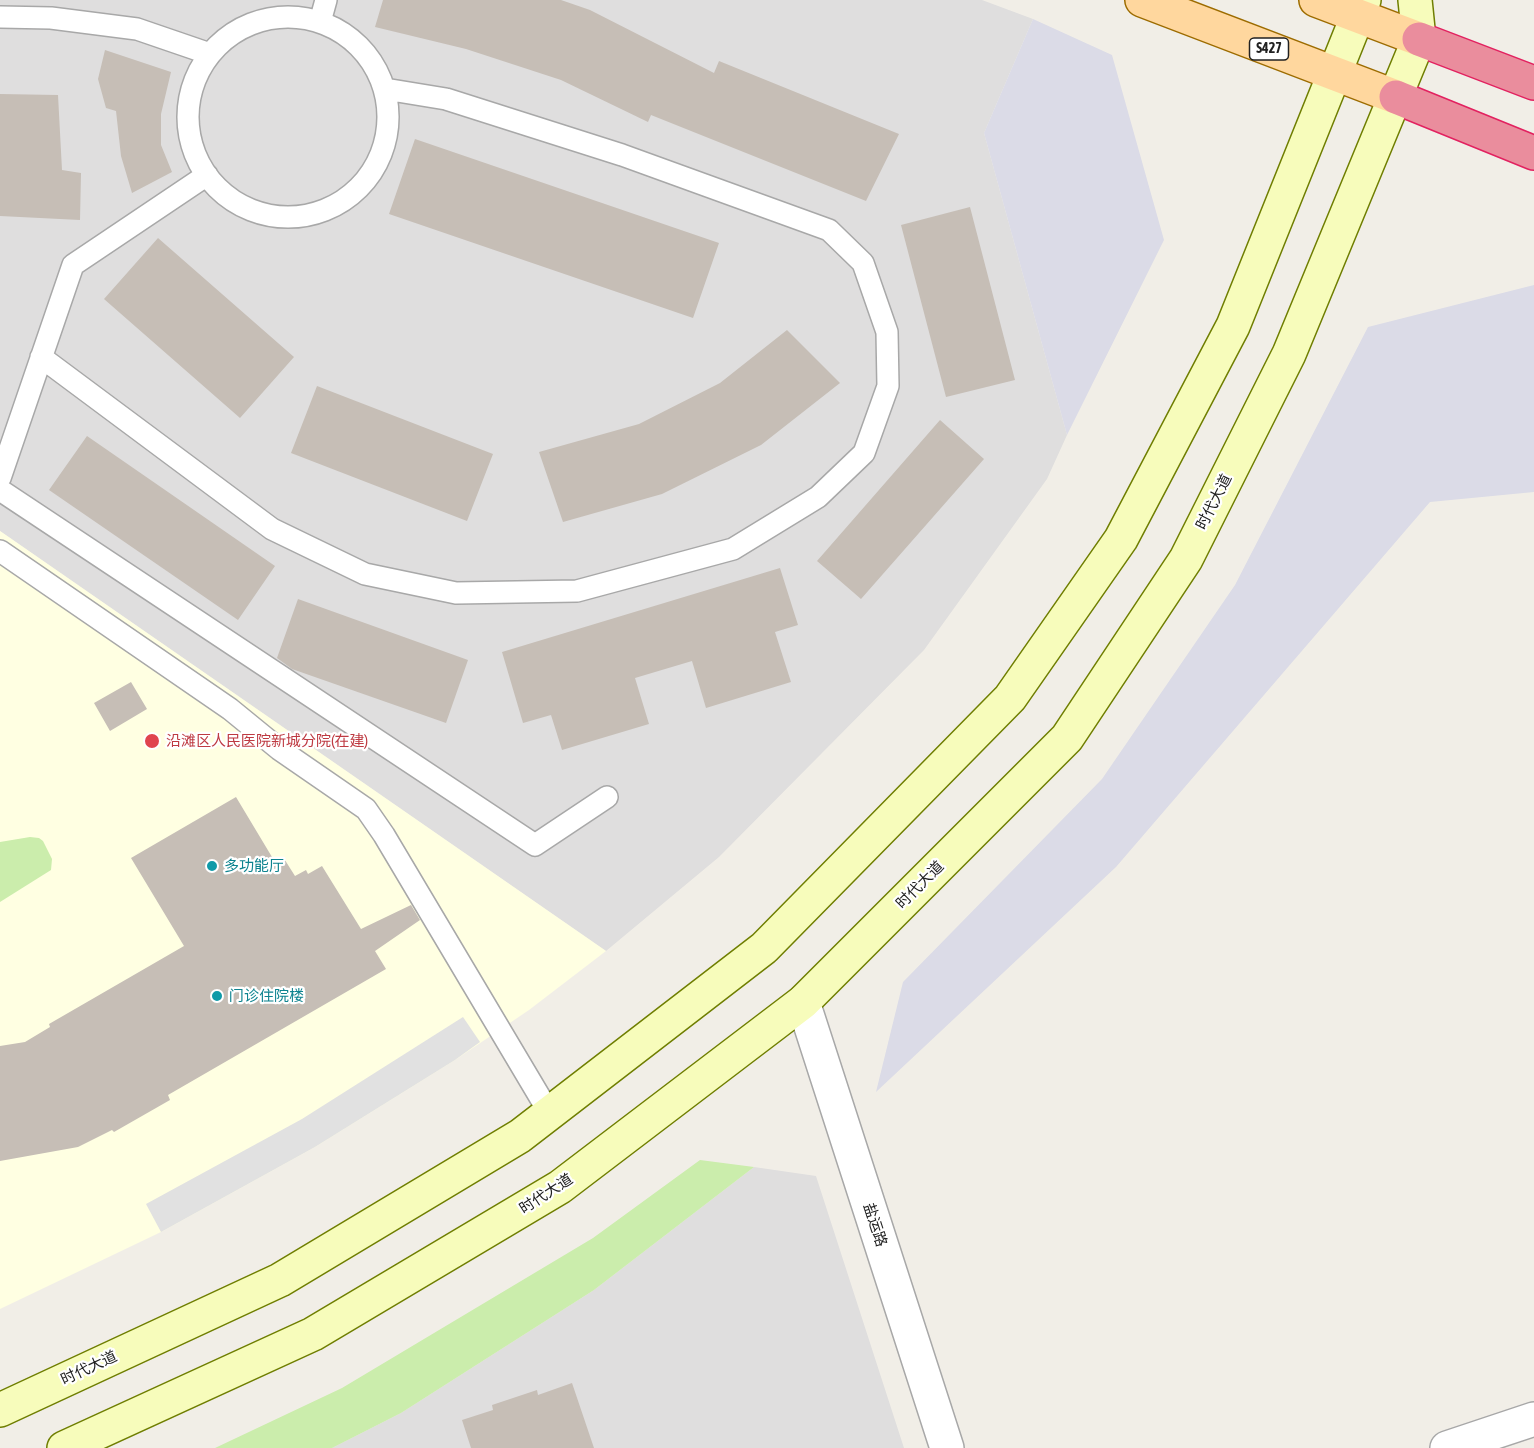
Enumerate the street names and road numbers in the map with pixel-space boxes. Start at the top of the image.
road number: S427 [1250,38,1288,60]
street label: 时代大道 [1192,471,1236,533]
street label: 时代大道 [892,857,948,913]
street label: 时代大道 [516,1170,576,1218]
street label: 盐运路 [859,1201,891,1249]
street label: 时代大道 [58,1347,120,1389]

